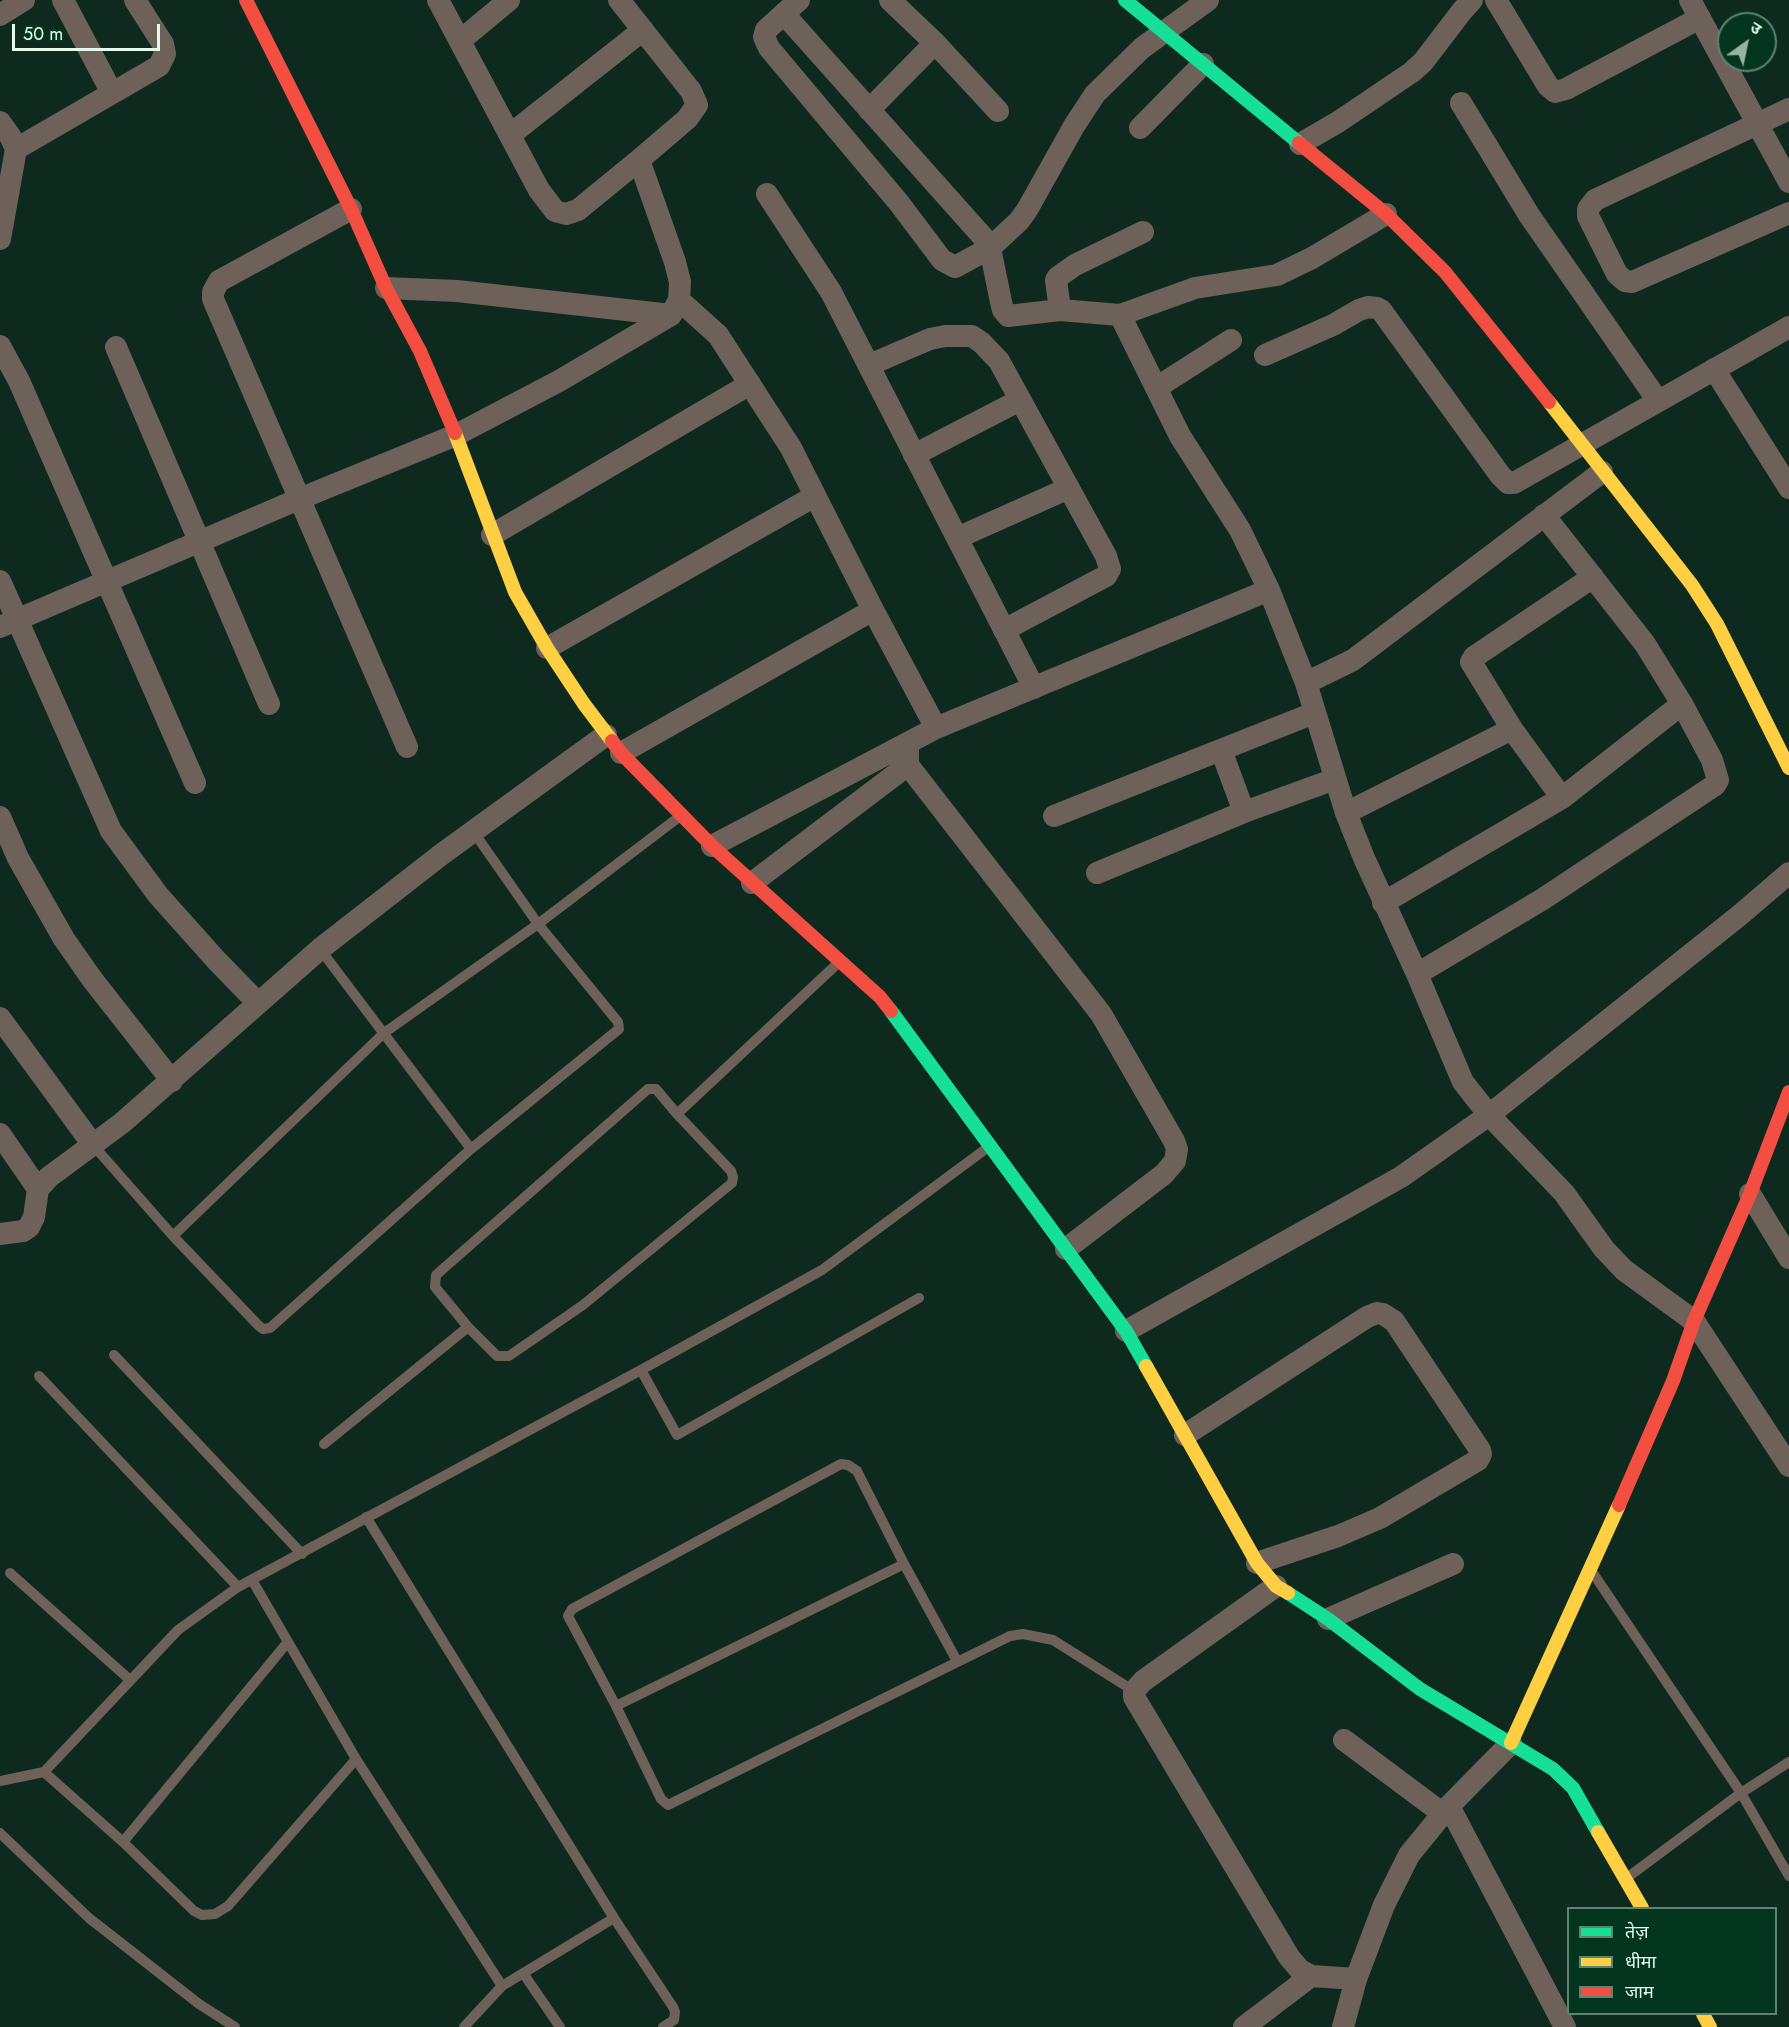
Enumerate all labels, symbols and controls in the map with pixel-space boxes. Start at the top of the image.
scale bar [15,12,164,50]
north arrow [1717,12,1777,72]
text: उ [1746,16,1766,40]
text: 50 m [23,21,63,47]
legend [1567,1907,1777,2015]
text: तेज़ [1625,1919,1649,1945]
text: धीमा [1625,1949,1656,1975]
text: जाम [1625,1979,1654,2005]

